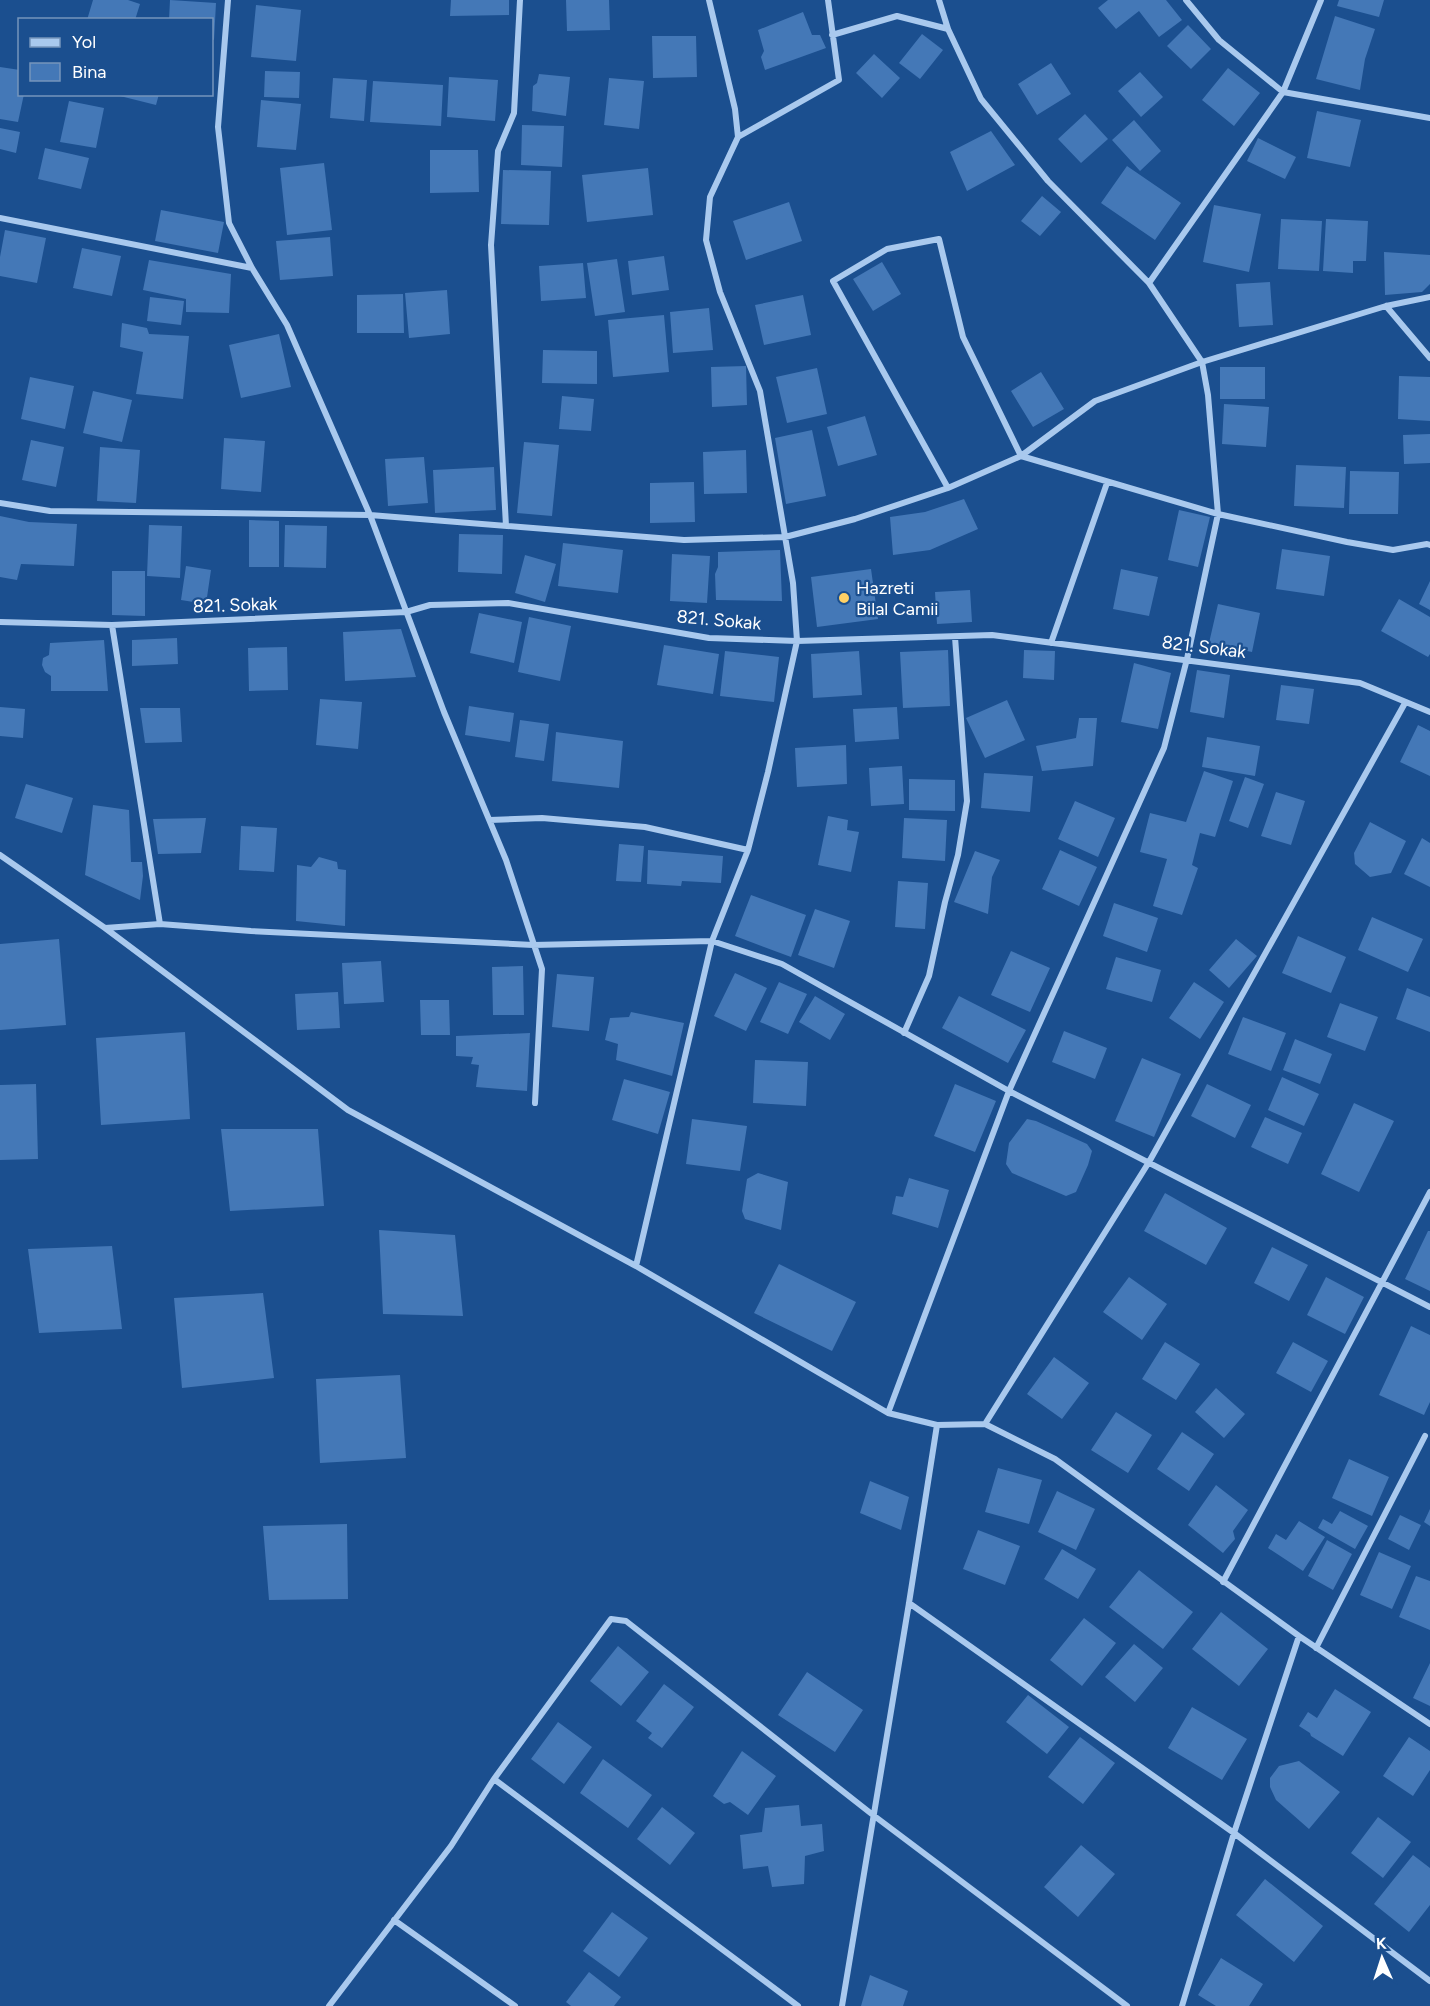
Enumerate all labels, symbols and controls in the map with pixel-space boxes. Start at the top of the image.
legend [18,18,213,96]
text: Yol [72,31,96,53]
text: Bina [72,61,106,83]
place label: Hazreti Bilal Camii [856,577,939,620]
marker: Hazreti Bilal Camii [837,591,851,605]
street label: 821. Sokak [192,593,278,617]
street label: 821. Sokak [676,605,762,635]
street label: 821. Sokak [1161,631,1248,663]
north arrow [1352,1928,1412,1988]
text: K [1375,1934,1387,1953]

